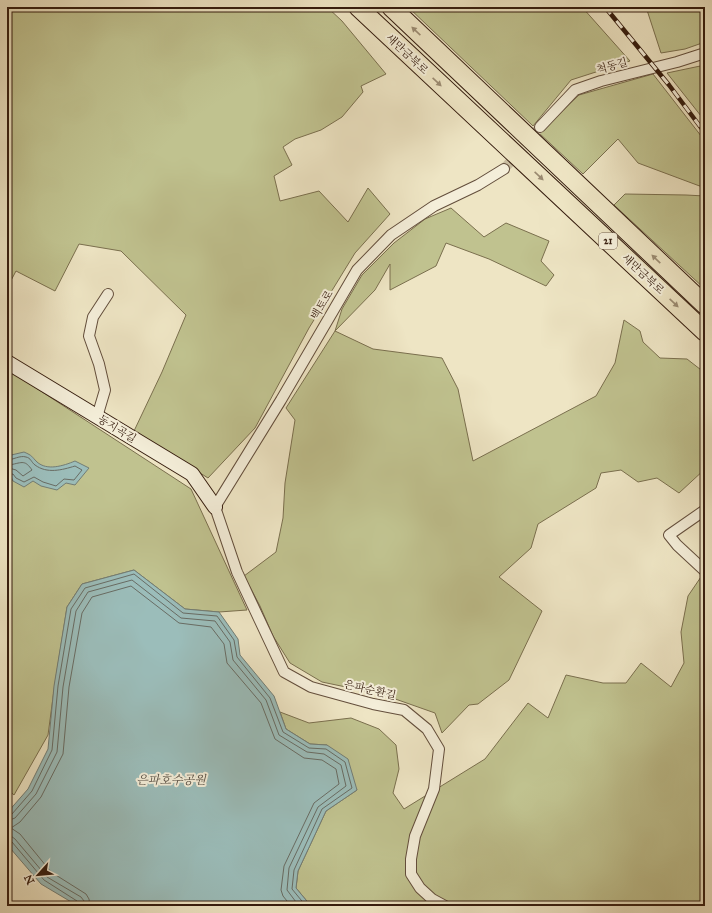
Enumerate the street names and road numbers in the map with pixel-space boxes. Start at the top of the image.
street label: 새만금북로 [383,31,431,77]
street label: 척동길 [595,55,629,77]
road number: 21 [599,233,617,249]
street label: 새만금북로 [619,251,667,297]
street label: 백토로 [308,288,336,322]
street label: 동지곡길 [95,412,139,446]
street label: 은파순환길 [343,678,397,702]

